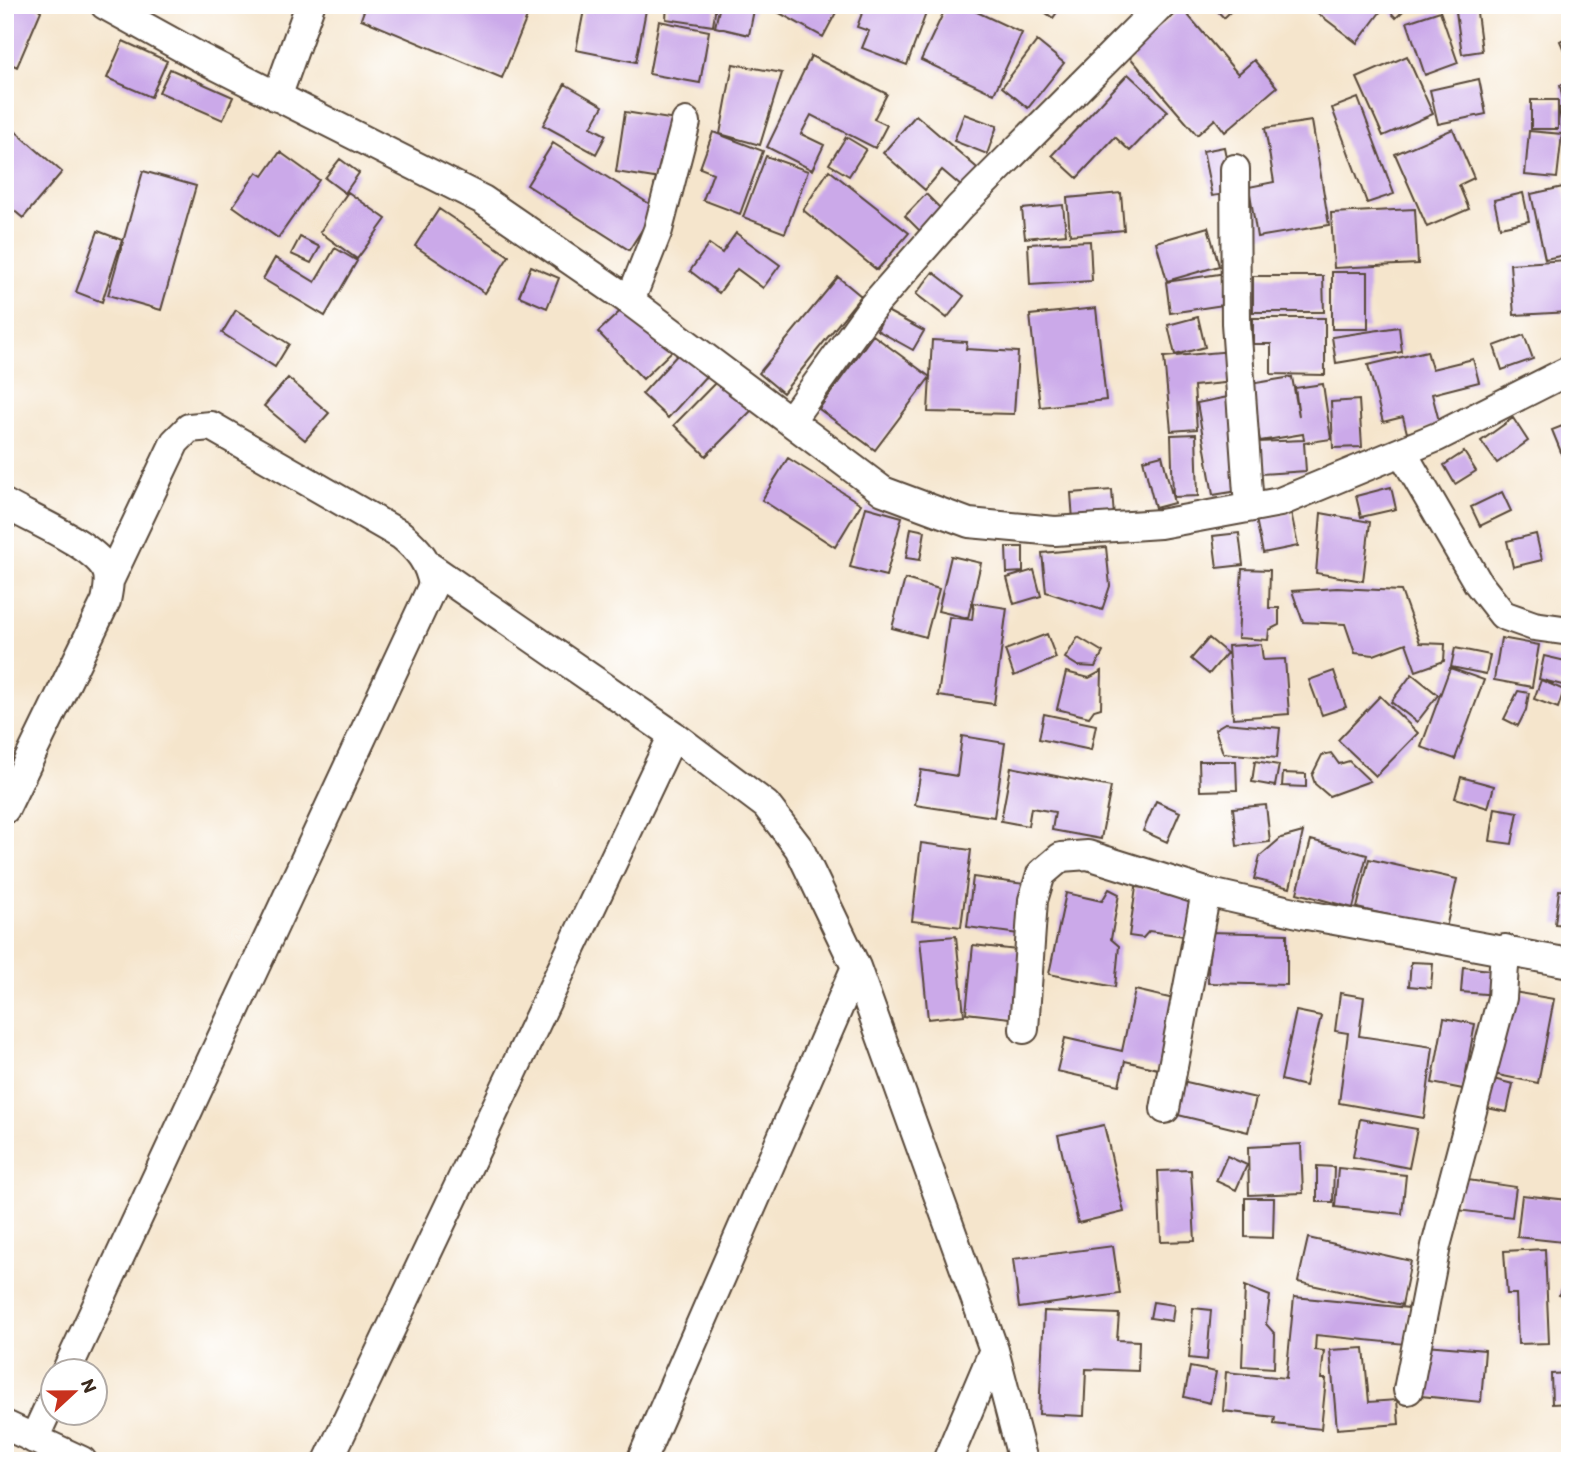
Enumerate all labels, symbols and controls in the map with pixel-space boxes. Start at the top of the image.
north arrow [38,1358,108,1428]
text: N [76,1376,102,1396]

